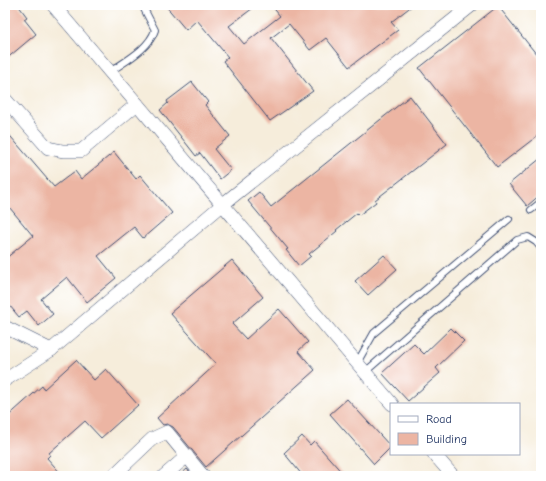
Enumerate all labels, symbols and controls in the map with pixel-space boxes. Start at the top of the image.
legend [390,403,520,455]
text: Road [426,412,452,426]
text: Building [426,432,467,446]

